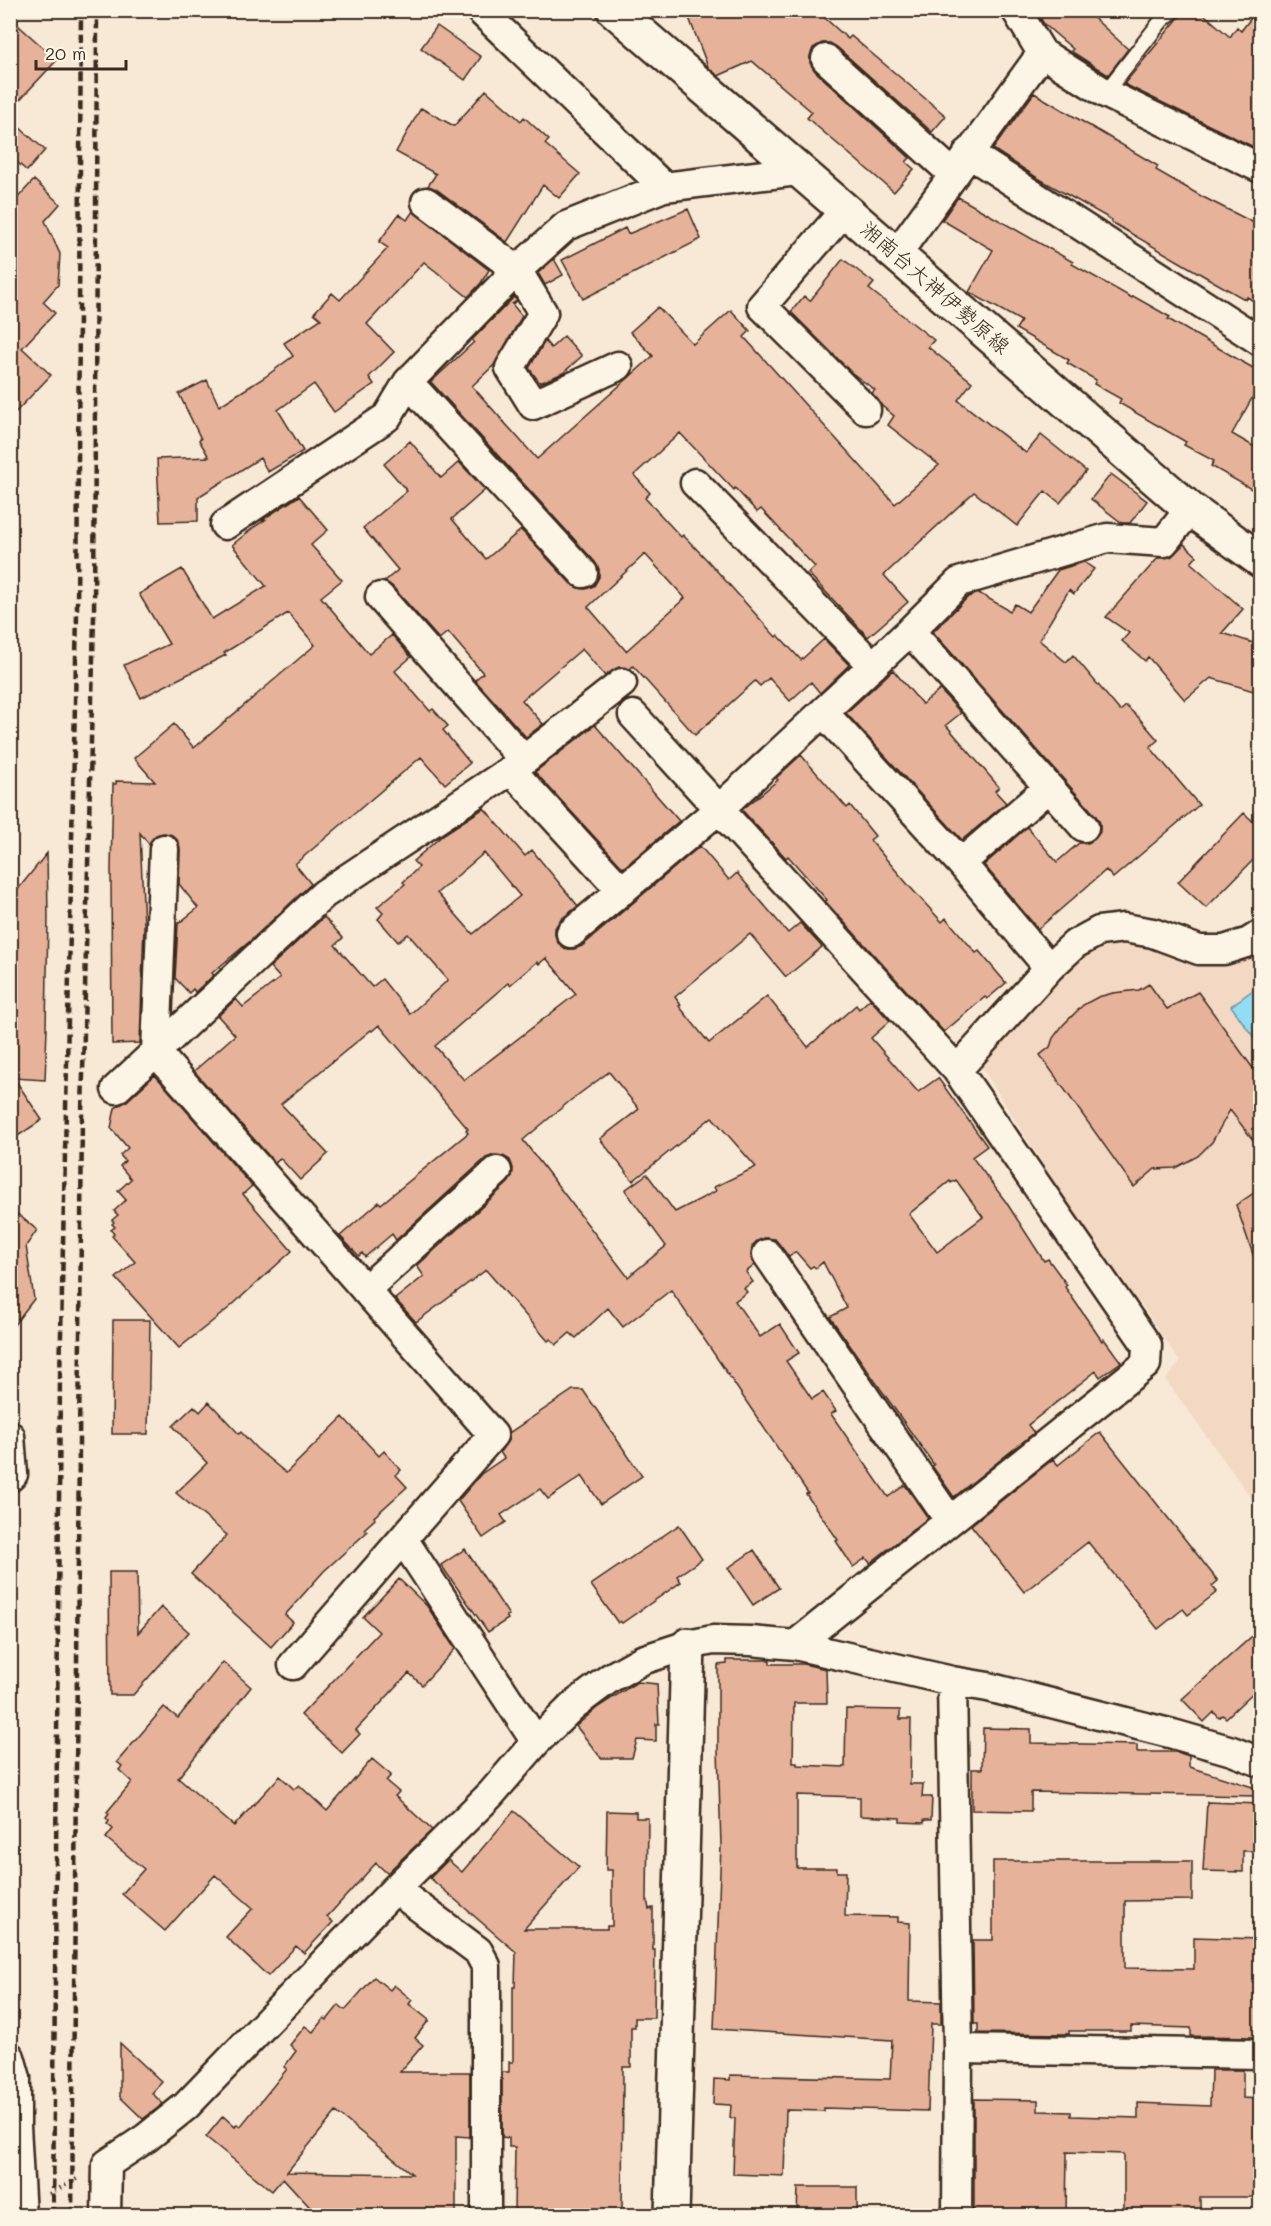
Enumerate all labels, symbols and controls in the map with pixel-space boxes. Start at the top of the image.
scale bar [36,33,126,71]
text: 20 m [45,41,86,65]
street label: 湘南台大神伊勢原線 [856,215,1016,359]

